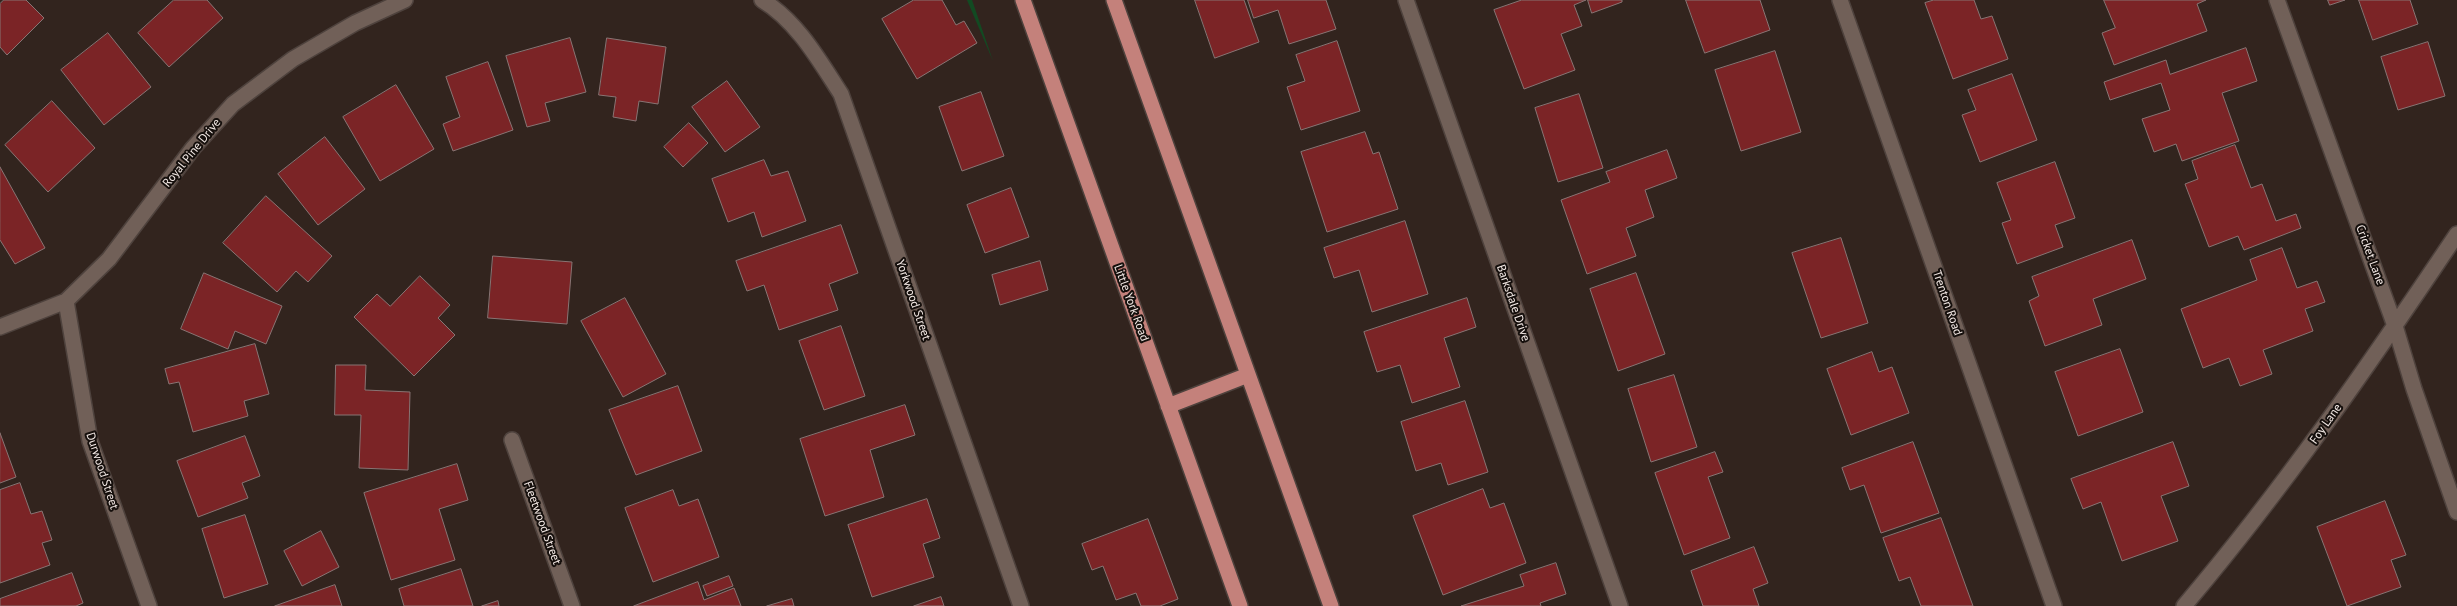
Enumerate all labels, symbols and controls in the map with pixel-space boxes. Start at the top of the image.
street label: Royal Pine Drive [160,116,224,190]
street label: Cricket Lane [2352,223,2388,287]
street label: Yorkwood Street [893,258,933,342]
street label: Little York Road [1110,263,1152,343]
street label: Barksdale Drive [1493,263,1533,343]
street label: Trenton Road [1929,269,1965,337]
street label: Foy Lane [2307,401,2345,447]
street label: Durwood Street [83,431,121,511]
street label: Fleetwood Street [520,479,564,567]

